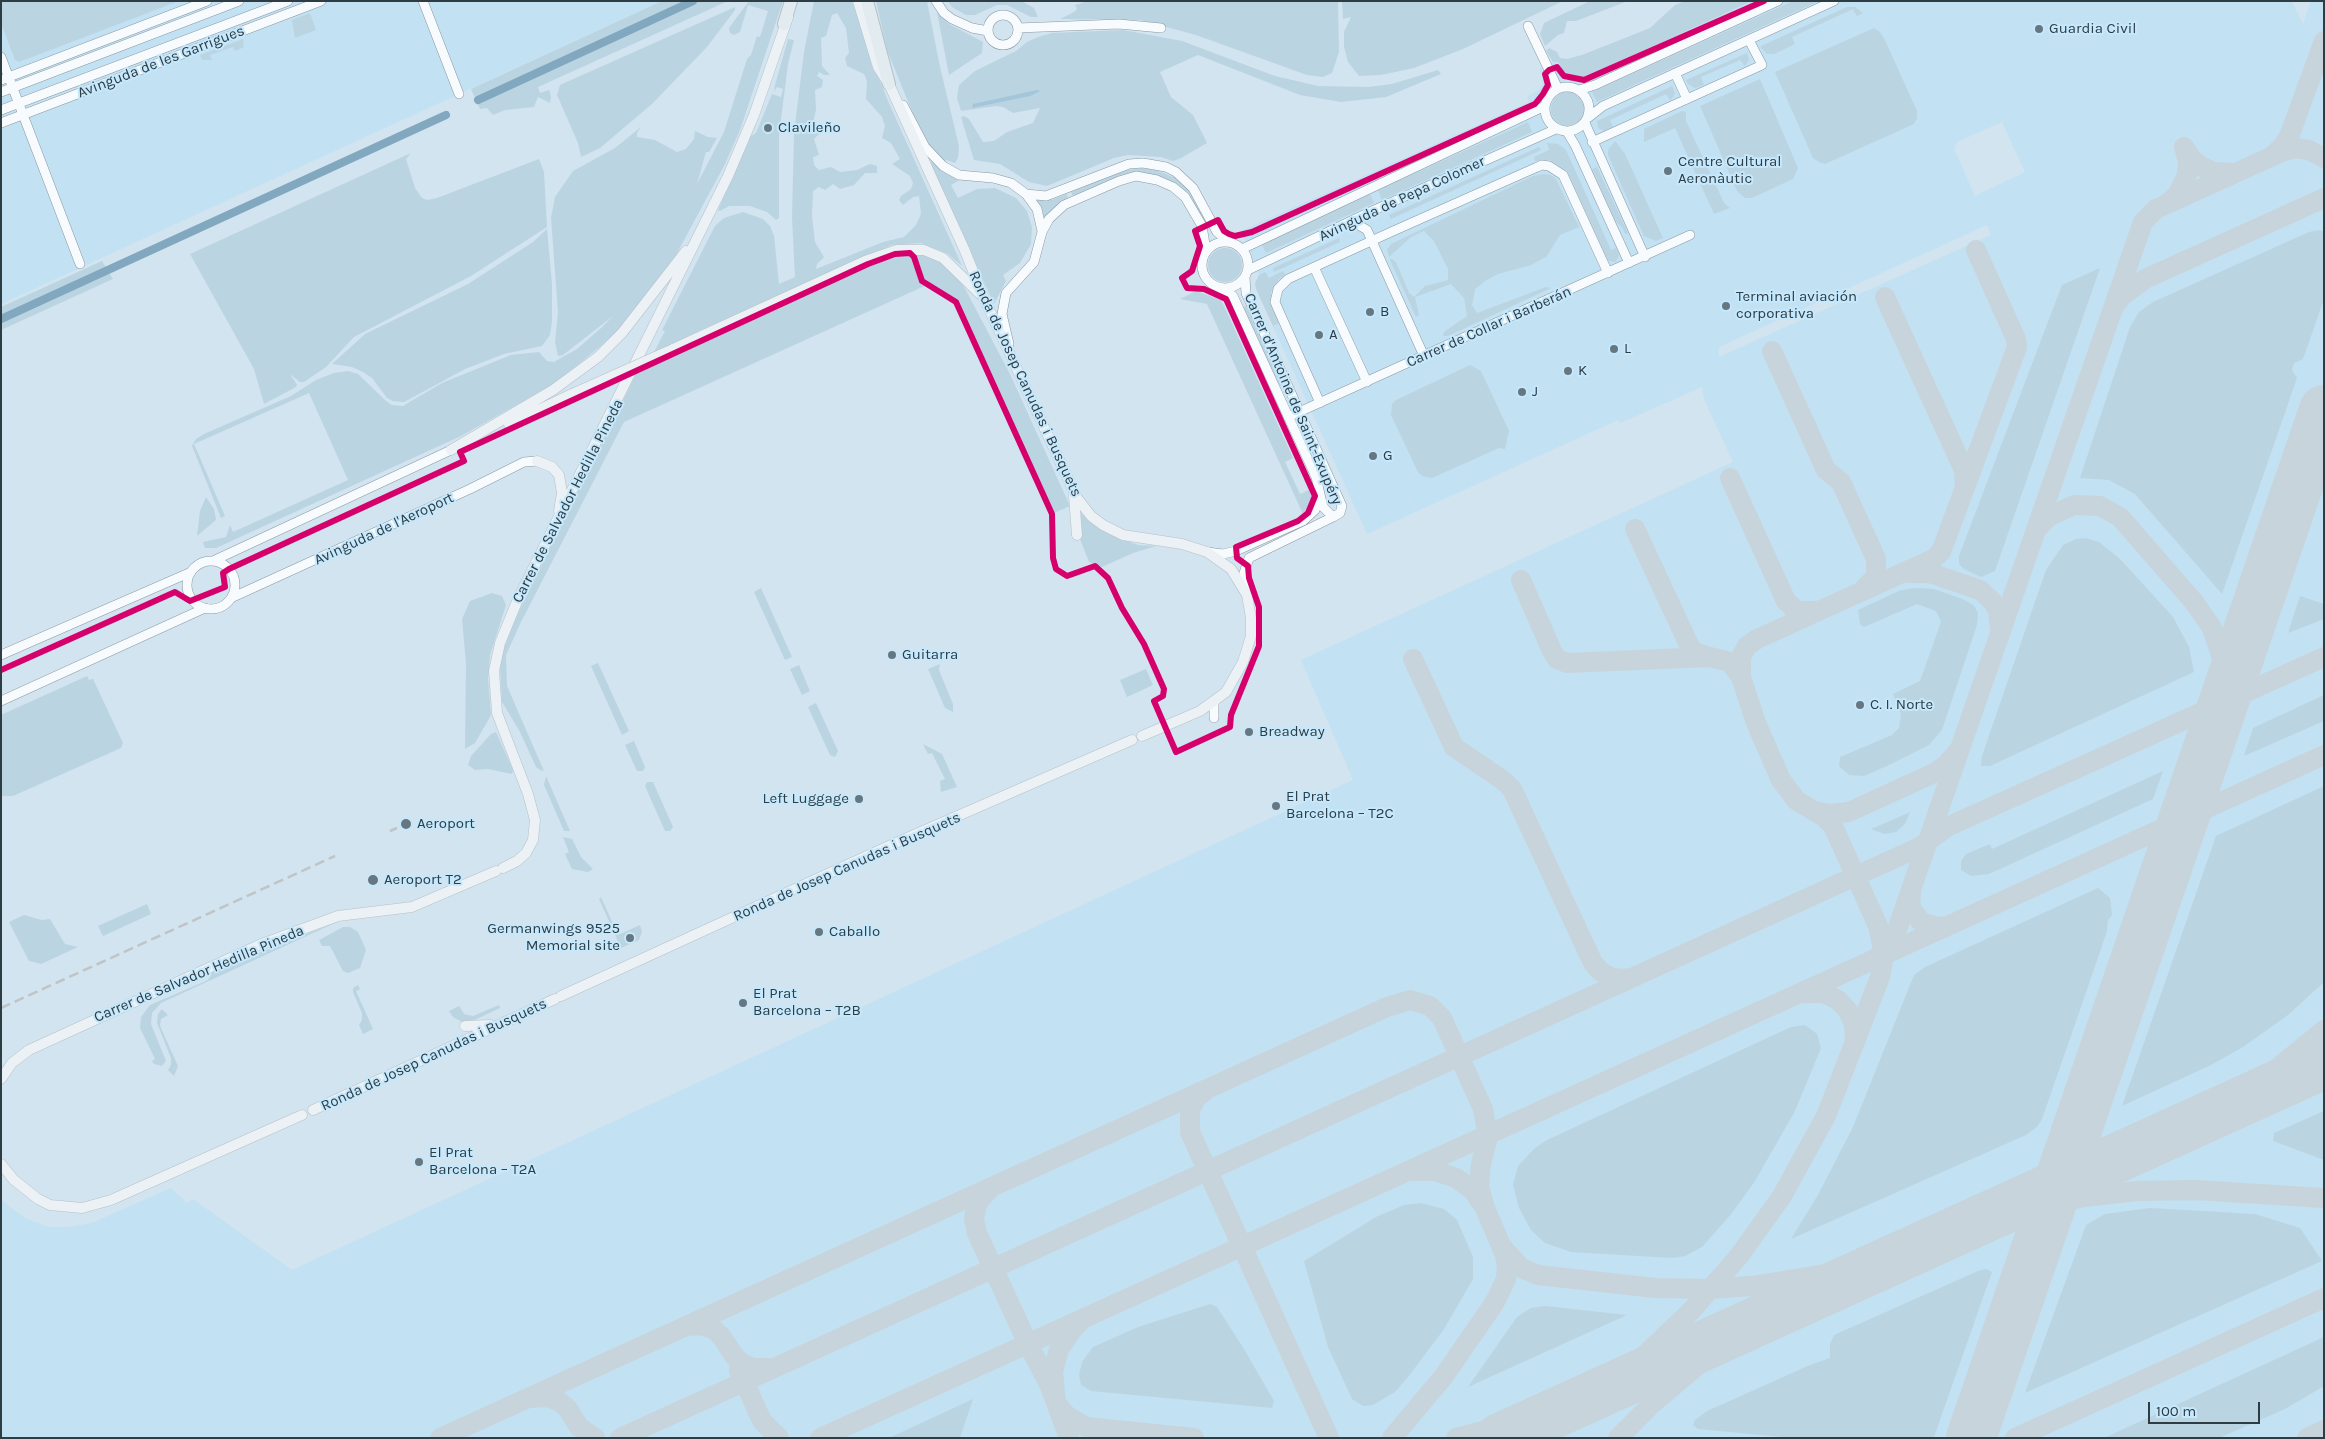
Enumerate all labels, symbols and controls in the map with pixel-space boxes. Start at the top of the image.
place label: Guardia Civil [2049,20,2136,38]
street label: Avinguda de les Garrigues [75,22,247,102]
marker: Guardia Civil [2033,23,2045,35]
place label: Clavileño [778,119,841,137]
marker: Clavileño [762,122,774,134]
street label: Avinguda de Pepa Colomer [1316,153,1488,245]
place label: Centre Cultural Aeronàutic [1678,153,1781,188]
marker: Centre Cultural Aeronàutic [1662,165,1674,177]
street label: Ronda de Josep Canudas i Busquets [965,268,1085,500]
street label: Carrer de Collar i Barberán [1404,282,1574,372]
place label: Terminal aviación corporativa [1736,288,1857,323]
street label: Carrer d'Antoine de Saint-Exupéry [1240,290,1346,508]
marker: Terminal aviación corporativa [1720,300,1732,312]
place label: B [1380,303,1389,321]
marker: B [1364,306,1376,318]
place label: A [1329,326,1338,344]
marker: A [1313,329,1325,341]
place label: L [1624,340,1631,358]
marker: L [1608,343,1620,355]
place label: K [1578,362,1587,380]
marker: K [1562,365,1574,377]
place label: J [1532,383,1538,401]
marker: J [1516,386,1528,398]
street label: Carrer de Salvador Hedilla Pineda [509,396,627,606]
place label: G [1383,447,1393,465]
marker: G [1367,450,1379,462]
street label: Avinguda de l'Aeroport [311,489,457,569]
place label: Guitarra [902,646,958,664]
marker: Guitarra [886,649,898,661]
place label: C. I. Norte [1870,696,1933,714]
marker: C. I. Norte [1854,699,1866,711]
place label: Breadway [1259,723,1325,741]
marker: Breadway [1243,726,1255,738]
place label: El Prat Barcelona – T2C [1286,788,1394,823]
place label: Left Luggage [762,790,849,808]
marker: Left Luggage [853,793,865,805]
marker: El Prat Barcelona – T2C [1270,800,1282,812]
street label: Ronda de Josep Canudas i Busquets [731,809,963,925]
place label: Aeroport [417,815,475,833]
marker: Aeroport [399,817,413,831]
place label: Aeroport T2 [384,871,462,889]
marker: Aeroport T2 [366,873,380,887]
place label: Germanwings 9525 Memorial site [487,920,620,955]
street label: Carrer de Salvador Hedilla Pineda [91,921,307,1027]
place label: Caballo [829,923,880,941]
marker: Caballo [813,926,825,938]
marker: Germanwings 9525 Memorial site [624,932,636,944]
place label: El Prat Barcelona – T2B [753,985,861,1020]
street label: Ronda de Josep Canudas i Busquets [318,995,550,1115]
marker: El Prat Barcelona – T2B [737,997,749,1009]
place label: El Prat Barcelona – T2A [429,1144,536,1179]
marker: El Prat Barcelona – T2A [413,1156,425,1168]
scale bar [2150,1392,2262,1424]
text: 100 m [2156,1402,2196,1420]

